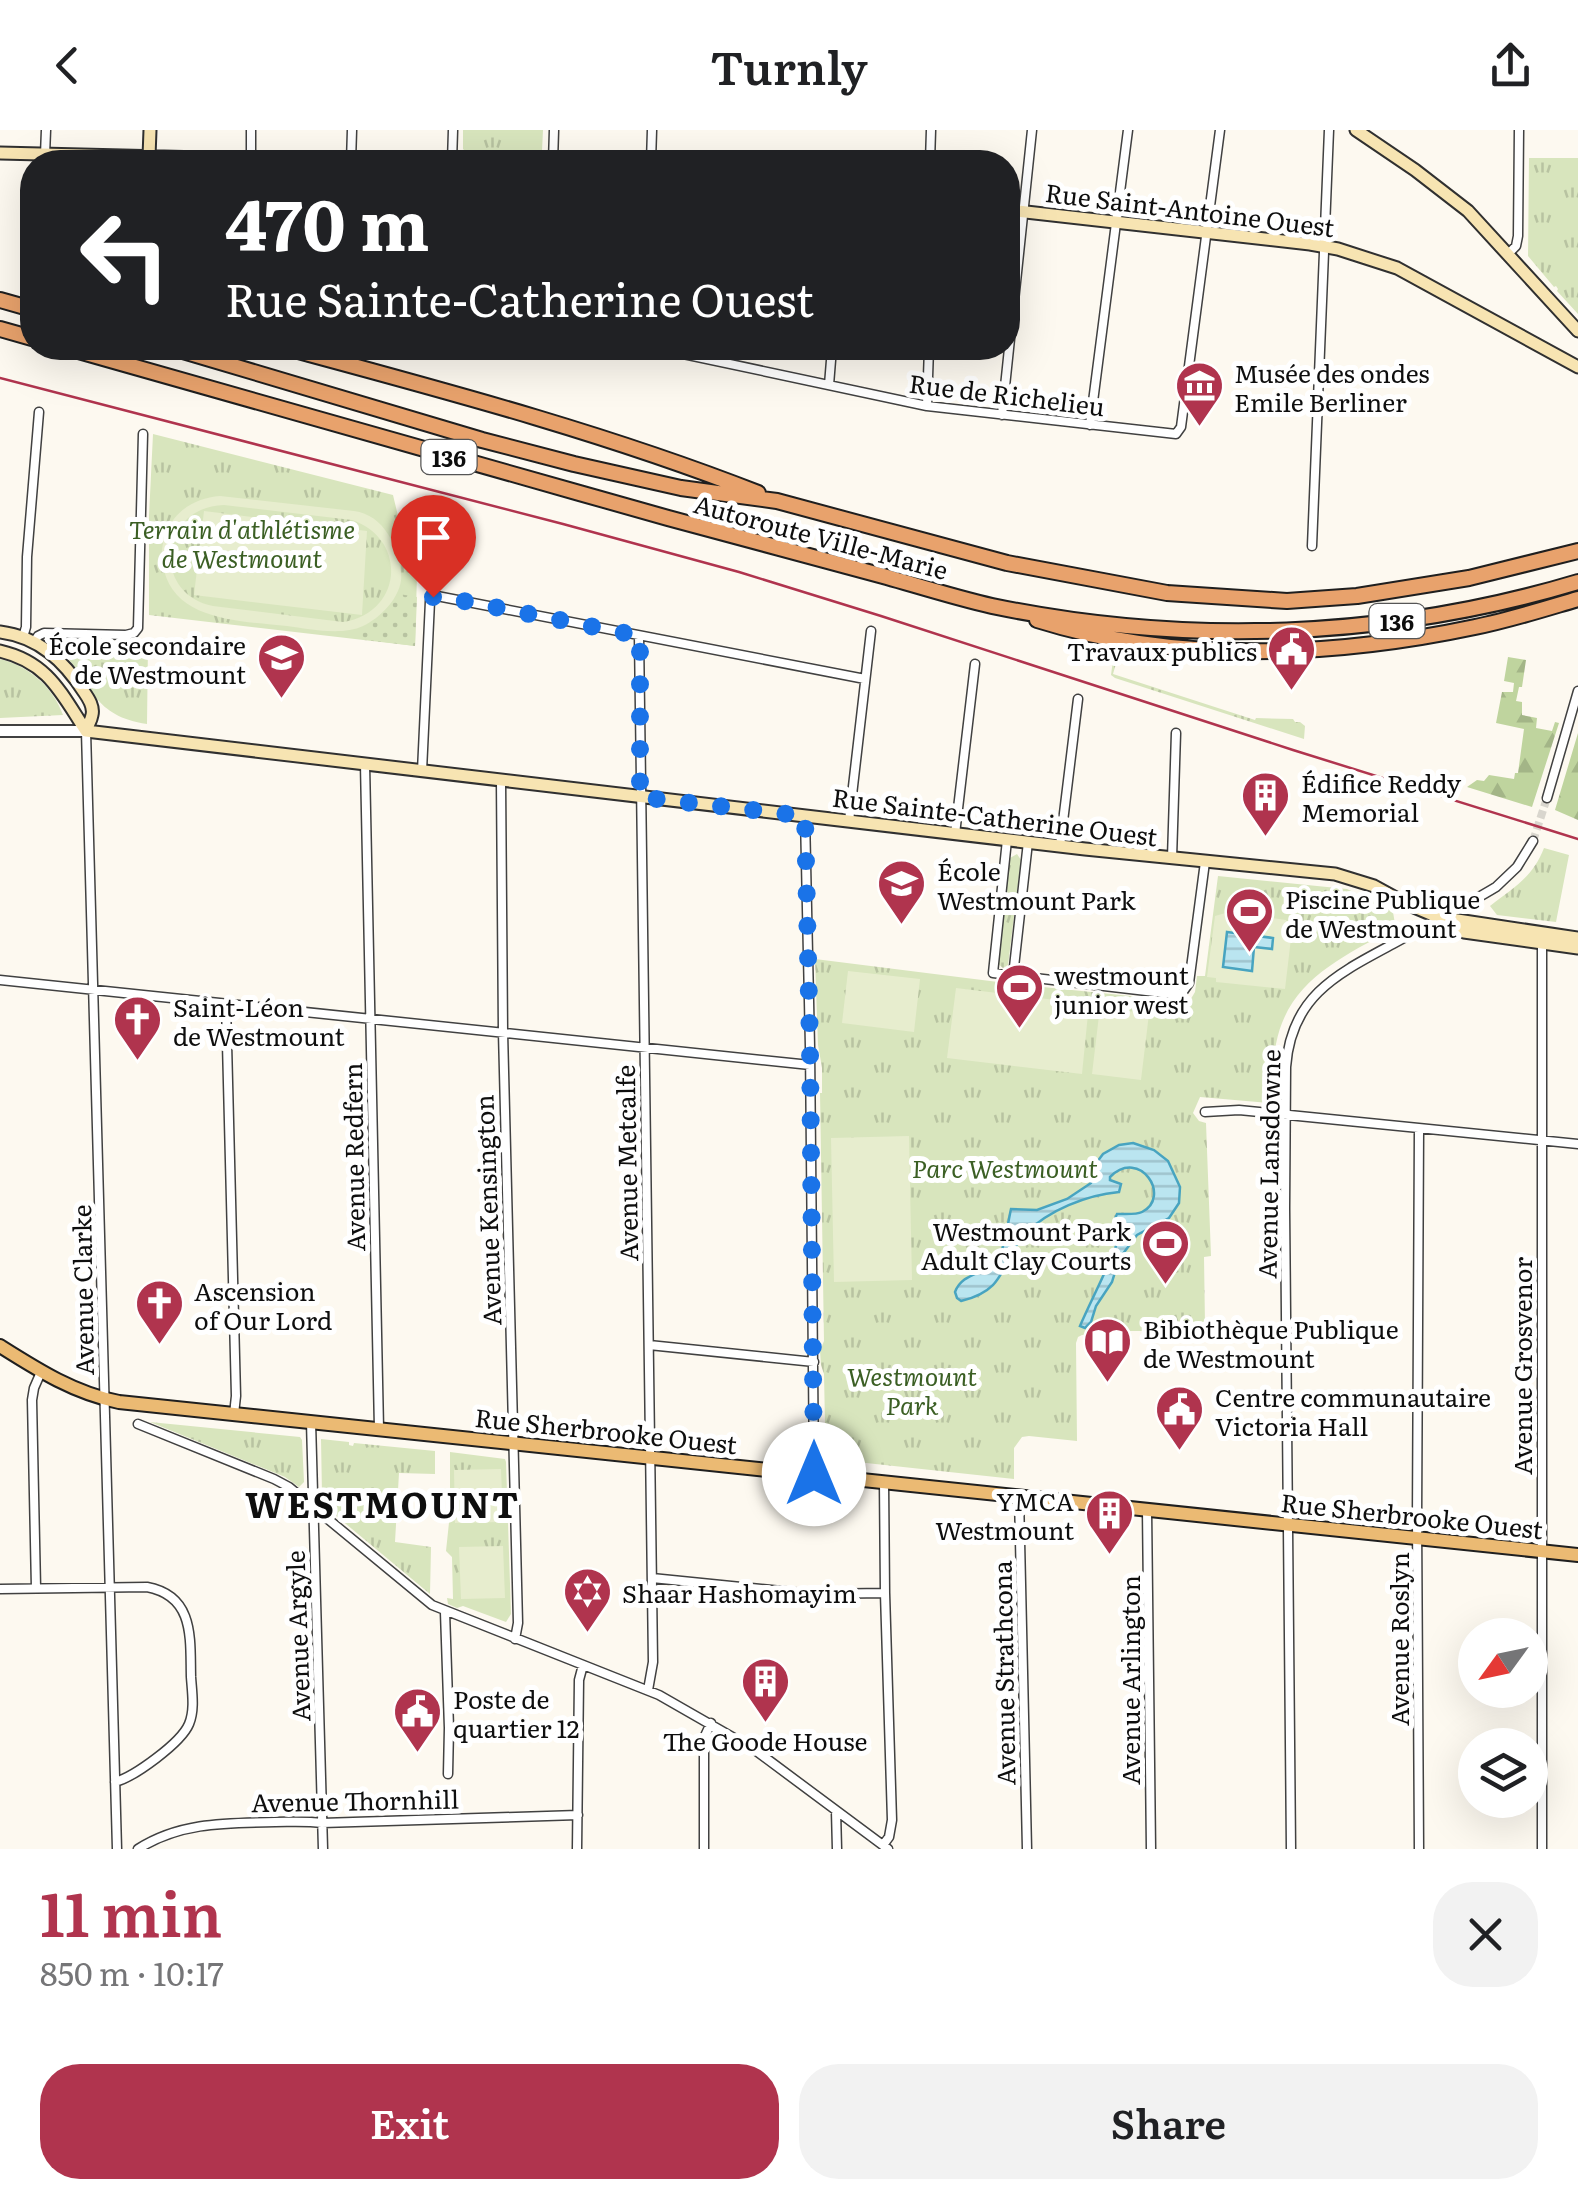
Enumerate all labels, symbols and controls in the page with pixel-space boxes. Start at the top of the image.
text: Turnly [710,32,868,99]
icon: back [40,38,95,93]
icon: share [1483,38,1538,93]
text: 470 m [225,169,430,273]
street label: Rue Saint-Antoine Ouest [1043,173,1337,245]
icon: left [60,190,190,320]
text: Rue Sainte-Catherine Ouest [225,264,814,331]
place label: Musée des ondes Emile Berliner [1234,354,1430,420]
museum icon: Musée des ondes Emile Berliner [1173,360,1225,428]
street label: Rue de Richelieu [907,364,1107,424]
road number: 136 [422,440,476,474]
street label: Autoroute Ville-Marie [690,484,952,588]
pin [391,495,476,598]
park label: Terrain d'athlétisme de Westmount [129,510,355,576]
icon: arrive [406,510,461,565]
road number: 136 [1370,604,1424,638]
public building icon: Travaux publics [1266,624,1318,692]
place label: École secondaire de Westmount [48,626,246,692]
school or university icon: École secondaire de Westmount [255,632,307,700]
place label: Travaux publics [1067,632,1257,669]
place label: Édifice Reddy Memorial [1301,764,1462,830]
building icon: Édifice Reddy Memorial [1240,770,1292,838]
street label: Rue Sainte-Catherine Ouest [830,778,1160,854]
place label: École Westmount Park [937,852,1136,918]
school or university icon: École Westmount Park [876,858,928,926]
place label: Piscine Publique de Westmount [1285,880,1480,946]
sports icon: Piscine Publique de Westmount [1224,886,1276,954]
place label: westmount junior west [1054,956,1189,1022]
sports icon: westmount junior west [993,962,1045,1030]
place label: Saint-Léon de Westmount [173,988,345,1054]
church icon: Saint-Léon de Westmount [112,994,164,1062]
street label: Avenue Lansdowne [1247,1049,1289,1279]
street label: Avenue Redfern [333,1062,373,1252]
street label: Avenue Metcalfe [606,1064,646,1262]
street label: Avenue Kensington [464,1094,510,1326]
park label: Parc Westmount [912,1149,1098,1186]
street label: Avenue Clarke [62,1204,102,1376]
place label: Westmount Park Adult Clay Courts [921,1212,1132,1278]
sports icon: Westmount Park Adult Clay Courts [1140,1218,1192,1286]
street label: Avenue Grosvenor [1503,1257,1540,1475]
place label: Ascension of Our Lord [194,1272,332,1338]
church icon: Ascension of Our Lord [133,1278,185,1346]
place label: Bibiothèque Publique de Westmount [1143,1310,1399,1376]
library icon: Bibiothèque Publique de Westmount [1082,1316,1134,1384]
park label: Westmount Park [847,1357,977,1423]
place label: Centre communautaire Victoria Hall [1215,1378,1491,1444]
public building icon: Centre communautaire Victoria Hall [1154,1384,1206,1452]
street label: Rue Sherbrooke Ouest [473,1398,739,1462]
position arrow [762,1422,866,1526]
district label: WESTMOUNT [245,1477,521,1529]
place label: YMCA Westmount [935,1482,1074,1548]
street label: Rue Sherbrooke Ouest [1279,1483,1545,1547]
building icon: YMCA Westmount [1083,1488,1135,1556]
street label: Avenue Argyle [276,1550,318,1722]
street label: Avenue Roslyn [1380,1552,1417,1726]
street label: Avenue Strathcona [983,1560,1023,1786]
synagogue icon: Shaar Hashomayim [561,1566,613,1634]
place label: Shaar Hashomayim [622,1574,857,1611]
street label: Avenue Arlington [1111,1575,1148,1785]
north arrow [1458,1618,1548,1708]
map controls [1458,1618,1548,1818]
building icon: The Goode House [739,1656,791,1724]
place label: Poste de quartier 12 [453,1680,579,1746]
public building icon: Poste de quartier 12 [392,1686,444,1754]
place label: The Goode House [662,1722,868,1759]
button: layers [1458,1728,1548,1818]
street label: Avenue Thornhill [251,1780,459,1820]
text: 11 min [40,1866,222,1955]
button: close [1433,1882,1538,1987]
text: 850 m · 10:17 [40,1948,224,1996]
button: Exit [40,2064,779,2179]
button: Share [799,2064,1538,2179]

